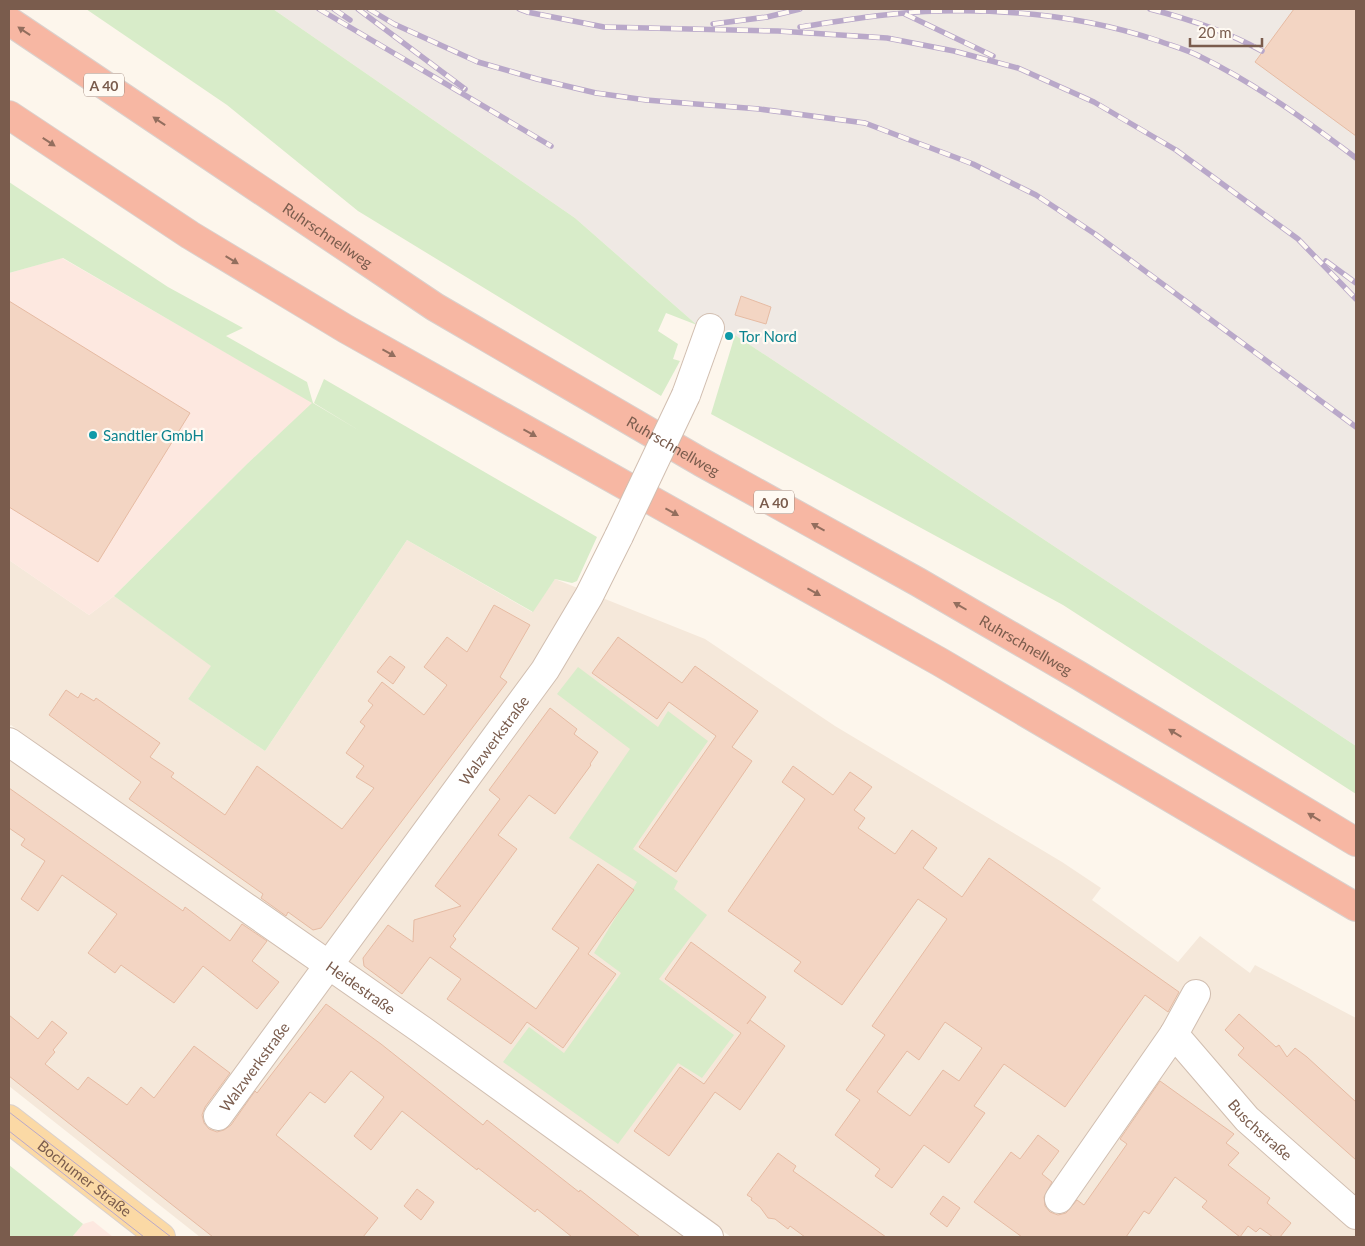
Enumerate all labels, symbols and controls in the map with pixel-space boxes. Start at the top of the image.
scale bar [1190,15,1262,47]
text: 20 m [1198,23,1232,41]
one-way arrow [17,26,31,36]
road number: A 40 [84,74,124,96]
one-way arrow [152,117,165,126]
one-way arrow [43,137,56,147]
street label: Ruhrschnellweg [280,199,376,272]
one-way arrow [225,256,238,265]
place label: Tor Nord [739,327,797,345]
marker: Tor Nord [723,330,735,342]
one-way arrow [382,349,395,358]
street label: Ruhrschnellweg [624,412,723,480]
place label: Sandtler GmbH [103,426,204,444]
one-way arrow [524,428,537,437]
marker: Sandtler GmbH [87,429,99,441]
road number: A 40 [754,491,794,514]
one-way arrow [665,508,679,517]
one-way arrow [812,522,825,531]
one-way arrow [807,587,820,596]
one-way arrow [953,602,968,610]
street label: Ruhrschnellweg [977,611,1076,679]
street label: Walzwerkstraße [455,692,532,788]
one-way arrow [1169,729,1182,738]
one-way arrow [1308,813,1321,822]
street label: Heidestraße [323,957,399,1018]
street label: Walzwerkstraße [215,1018,293,1115]
street label: Buschstraße [1225,1095,1296,1164]
street label: Bochumer Straße [34,1136,135,1220]

